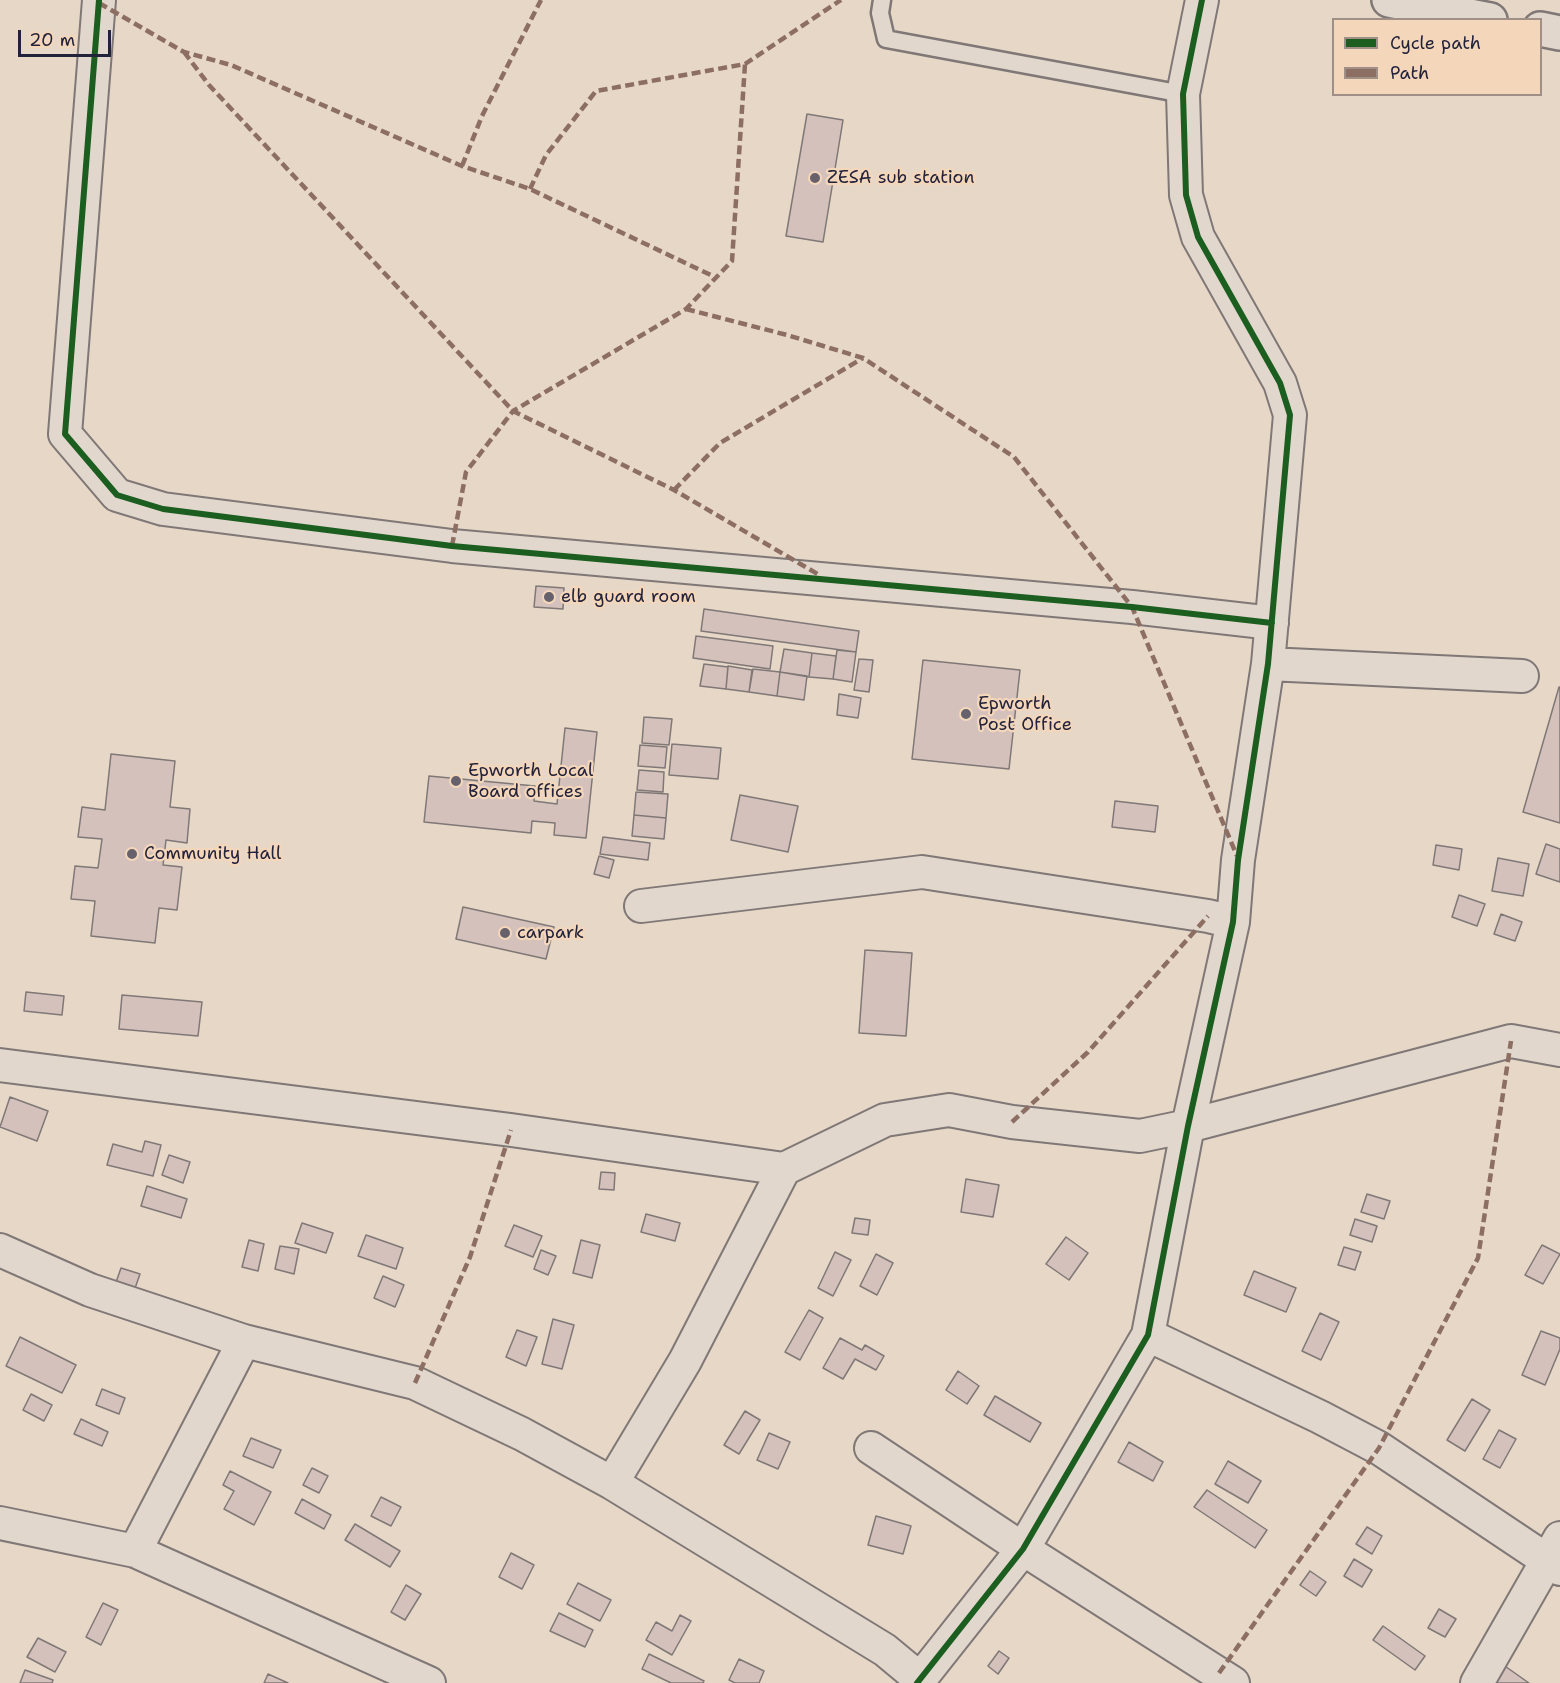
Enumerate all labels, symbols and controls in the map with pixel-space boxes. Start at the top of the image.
scale bar [21,18,114,56]
legend [1332,18,1542,96]
text: 20 m [29,28,75,52]
text: Cycle path [1390,31,1481,55]
text: Path [1390,61,1429,85]
place label: ZESA sub station [827,167,974,189]
marker: ZESA sub station [808,171,822,185]
place label: elb guard room [561,586,696,608]
marker: elb guard room [542,590,556,604]
place label: Epworth Post Office [978,693,1072,736]
marker: Epworth Post Office [959,707,973,721]
place label: Epworth Local Board offices [468,760,593,802]
marker: Epworth Local Board offices [449,774,463,788]
place label: Community Hall [144,843,281,865]
marker: Community Hall [125,847,139,861]
place label: carpark [517,922,584,944]
marker: carpark [498,926,512,940]

